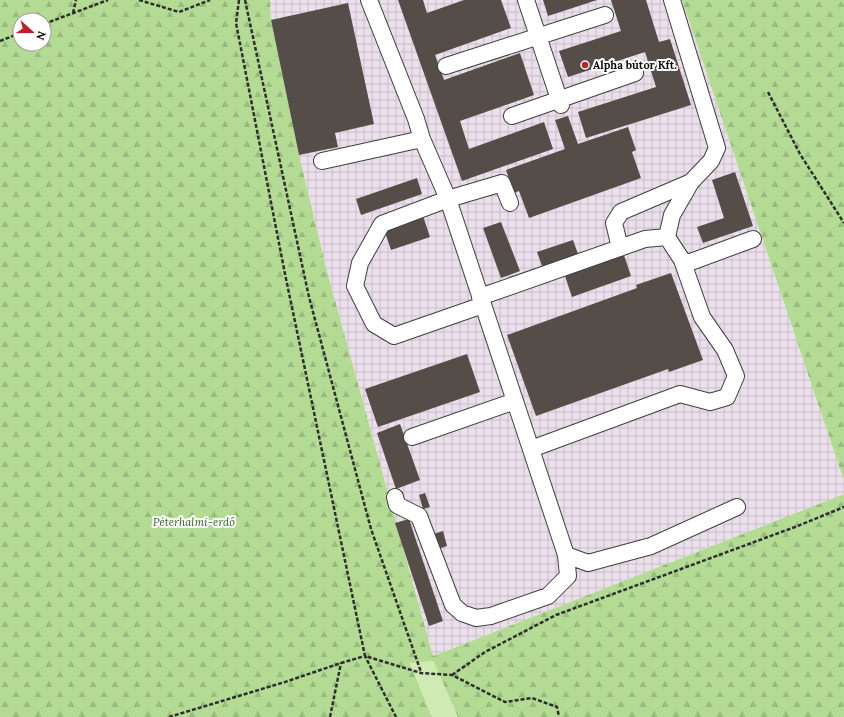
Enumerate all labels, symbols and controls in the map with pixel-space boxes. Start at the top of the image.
north arrow [12,12,52,52]
text: N [33,29,49,43]
place label: Alpha bútor Kft. [593,58,677,72]
marker: Alpha bútor Kft. [580,60,590,70]
park label: Péterhalmi-erdő [153,515,235,529]

